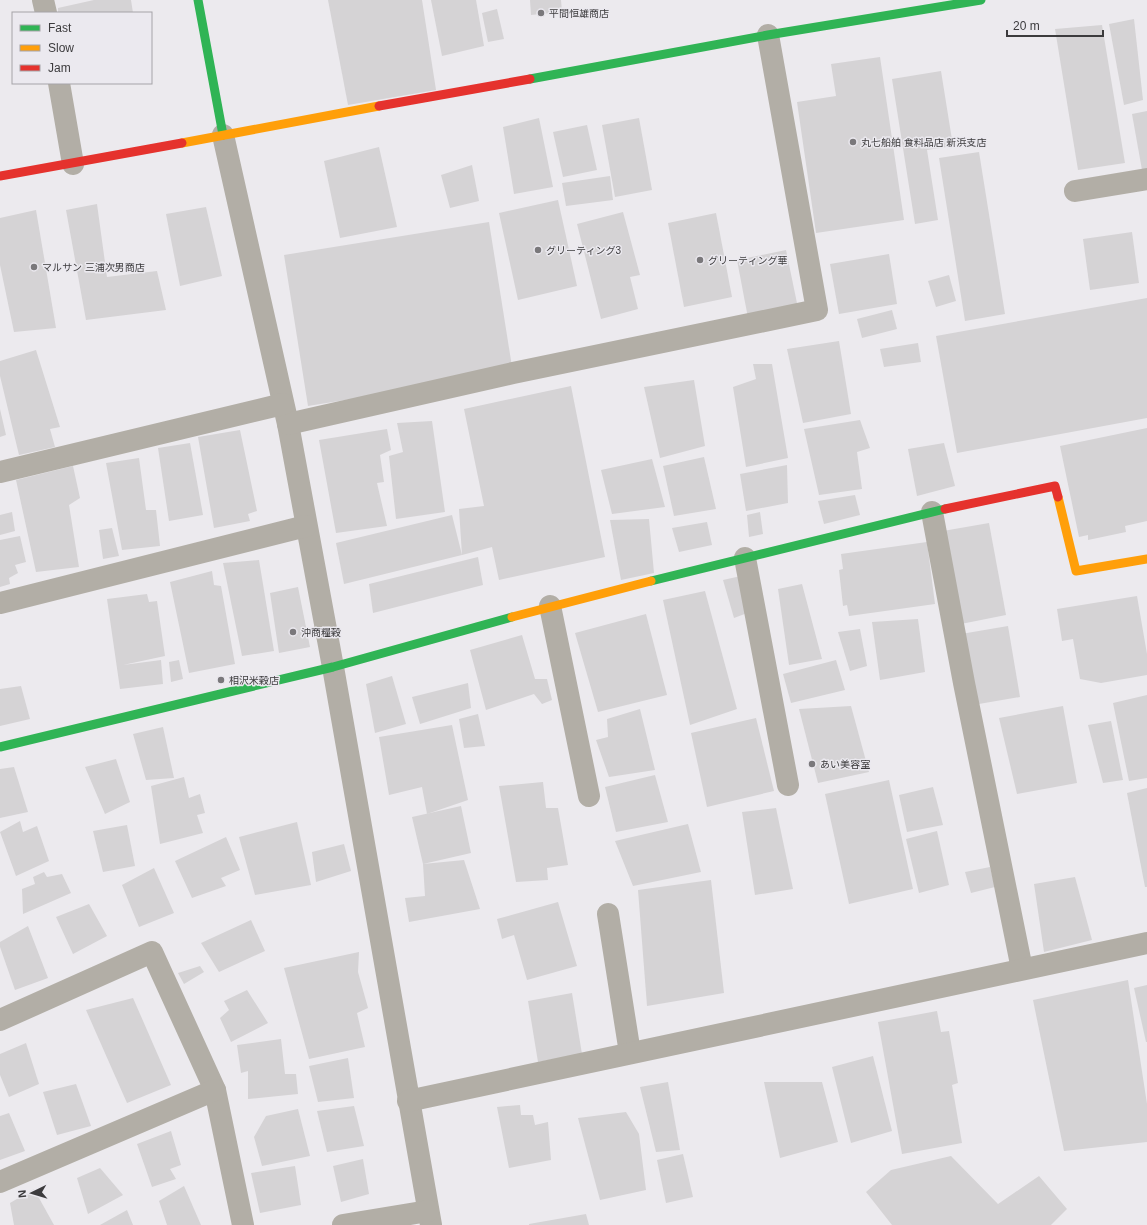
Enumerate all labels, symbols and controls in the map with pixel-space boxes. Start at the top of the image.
marker: 平間恒雄商店 [536,8,546,18]
place label: 平間恒雄商店 [549,8,609,19]
legend [12,12,152,84]
scale bar [1007,12,1103,38]
text: 20 m [1013,19,1040,33]
text: Fast [48,21,72,35]
text: Slow [48,41,74,55]
text: Jam [48,61,71,75]
marker: 丸七船舶 食料品店 新浜支店 [848,137,858,147]
place label: 丸七船舶 食料品店 新浜支店 [861,137,987,148]
marker: グリーティング3 [533,245,543,255]
place label: グリーティング3 [546,245,621,256]
marker: グリーティング華 [695,255,705,265]
place label: グリーティング華 [708,255,787,266]
marker: マルサン 三浦次男商店 [29,262,39,272]
place label: マルサン 三浦次男商店 [42,262,145,273]
marker: 沖商糧穀 [288,627,298,637]
place label: 沖商糧穀 [301,627,341,638]
marker: 相沢米穀店 [216,675,226,685]
place label: 相沢米穀店 [229,675,279,686]
marker: あい美容室 [807,759,817,769]
place label: あい美容室 [820,759,870,770]
north arrow [12,1173,52,1213]
text: N [16,1189,28,1198]

